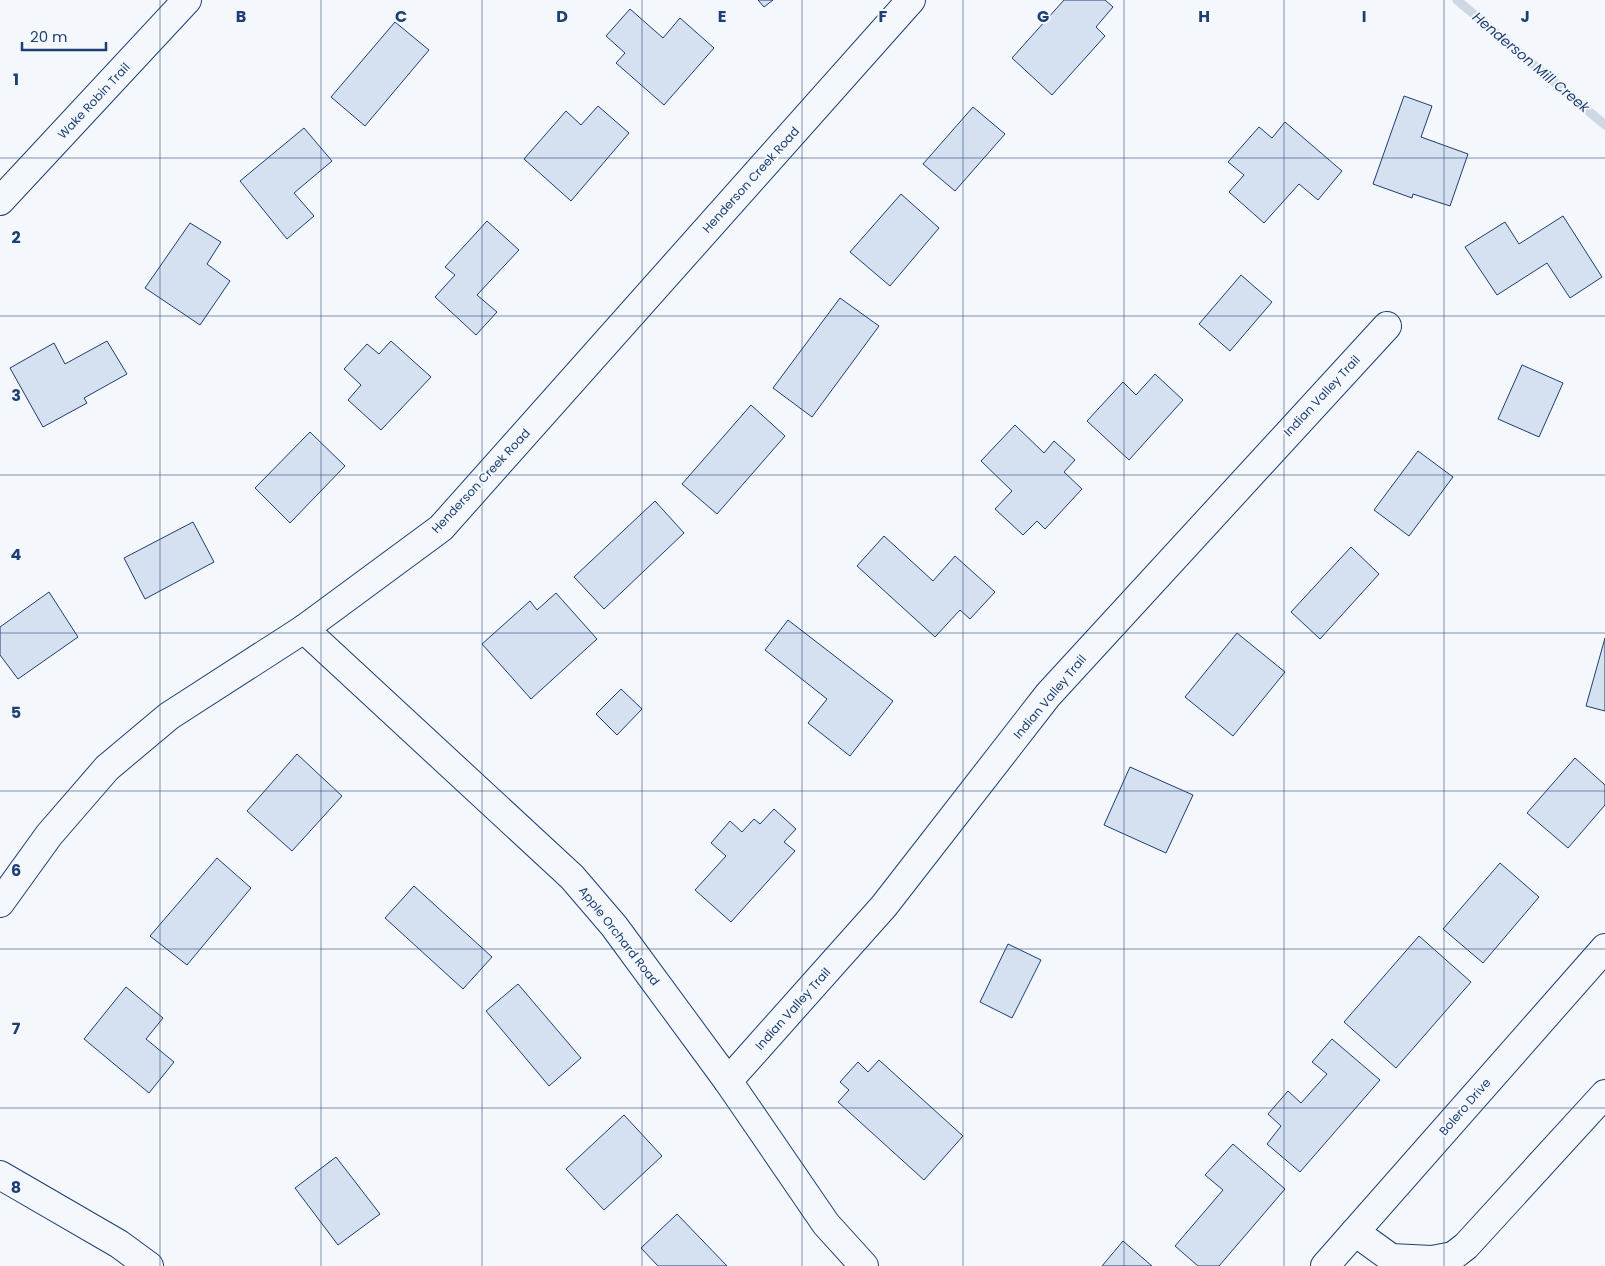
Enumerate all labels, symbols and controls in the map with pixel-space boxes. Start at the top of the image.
text: B [236,5,246,28]
text: C [395,5,407,28]
text: D [556,5,568,28]
text: E [718,5,726,28]
text: F [879,5,888,28]
text: G [1037,5,1049,28]
text: H [1198,5,1210,28]
text: I [1362,5,1366,28]
text: J [1520,5,1530,28]
water label: Henderson Mill Creek [1468,7,1594,117]
scale bar [22,20,106,52]
text: 20 m [30,26,68,47]
street label: Wake Robin Trail [54,59,133,142]
text: 1 [13,68,19,91]
street label: Henderson Creek Road [698,123,803,236]
text: 2 [11,226,21,249]
street label: Indian Valley Trail [1280,351,1364,440]
text: 3 [11,384,21,407]
street label: Henderson Creek Road [428,425,534,537]
text: 4 [11,543,22,566]
street label: Indian Valley Trail [1009,651,1090,742]
text: 5 [11,701,21,724]
text: 6 [11,859,21,882]
street label: Apple Orchard Road [575,882,664,989]
street label: Indian Valley Trail [751,964,834,1053]
text: 7 [12,1017,21,1040]
street label: Bolero Drive [1435,1074,1494,1139]
text: 8 [11,1176,21,1199]

